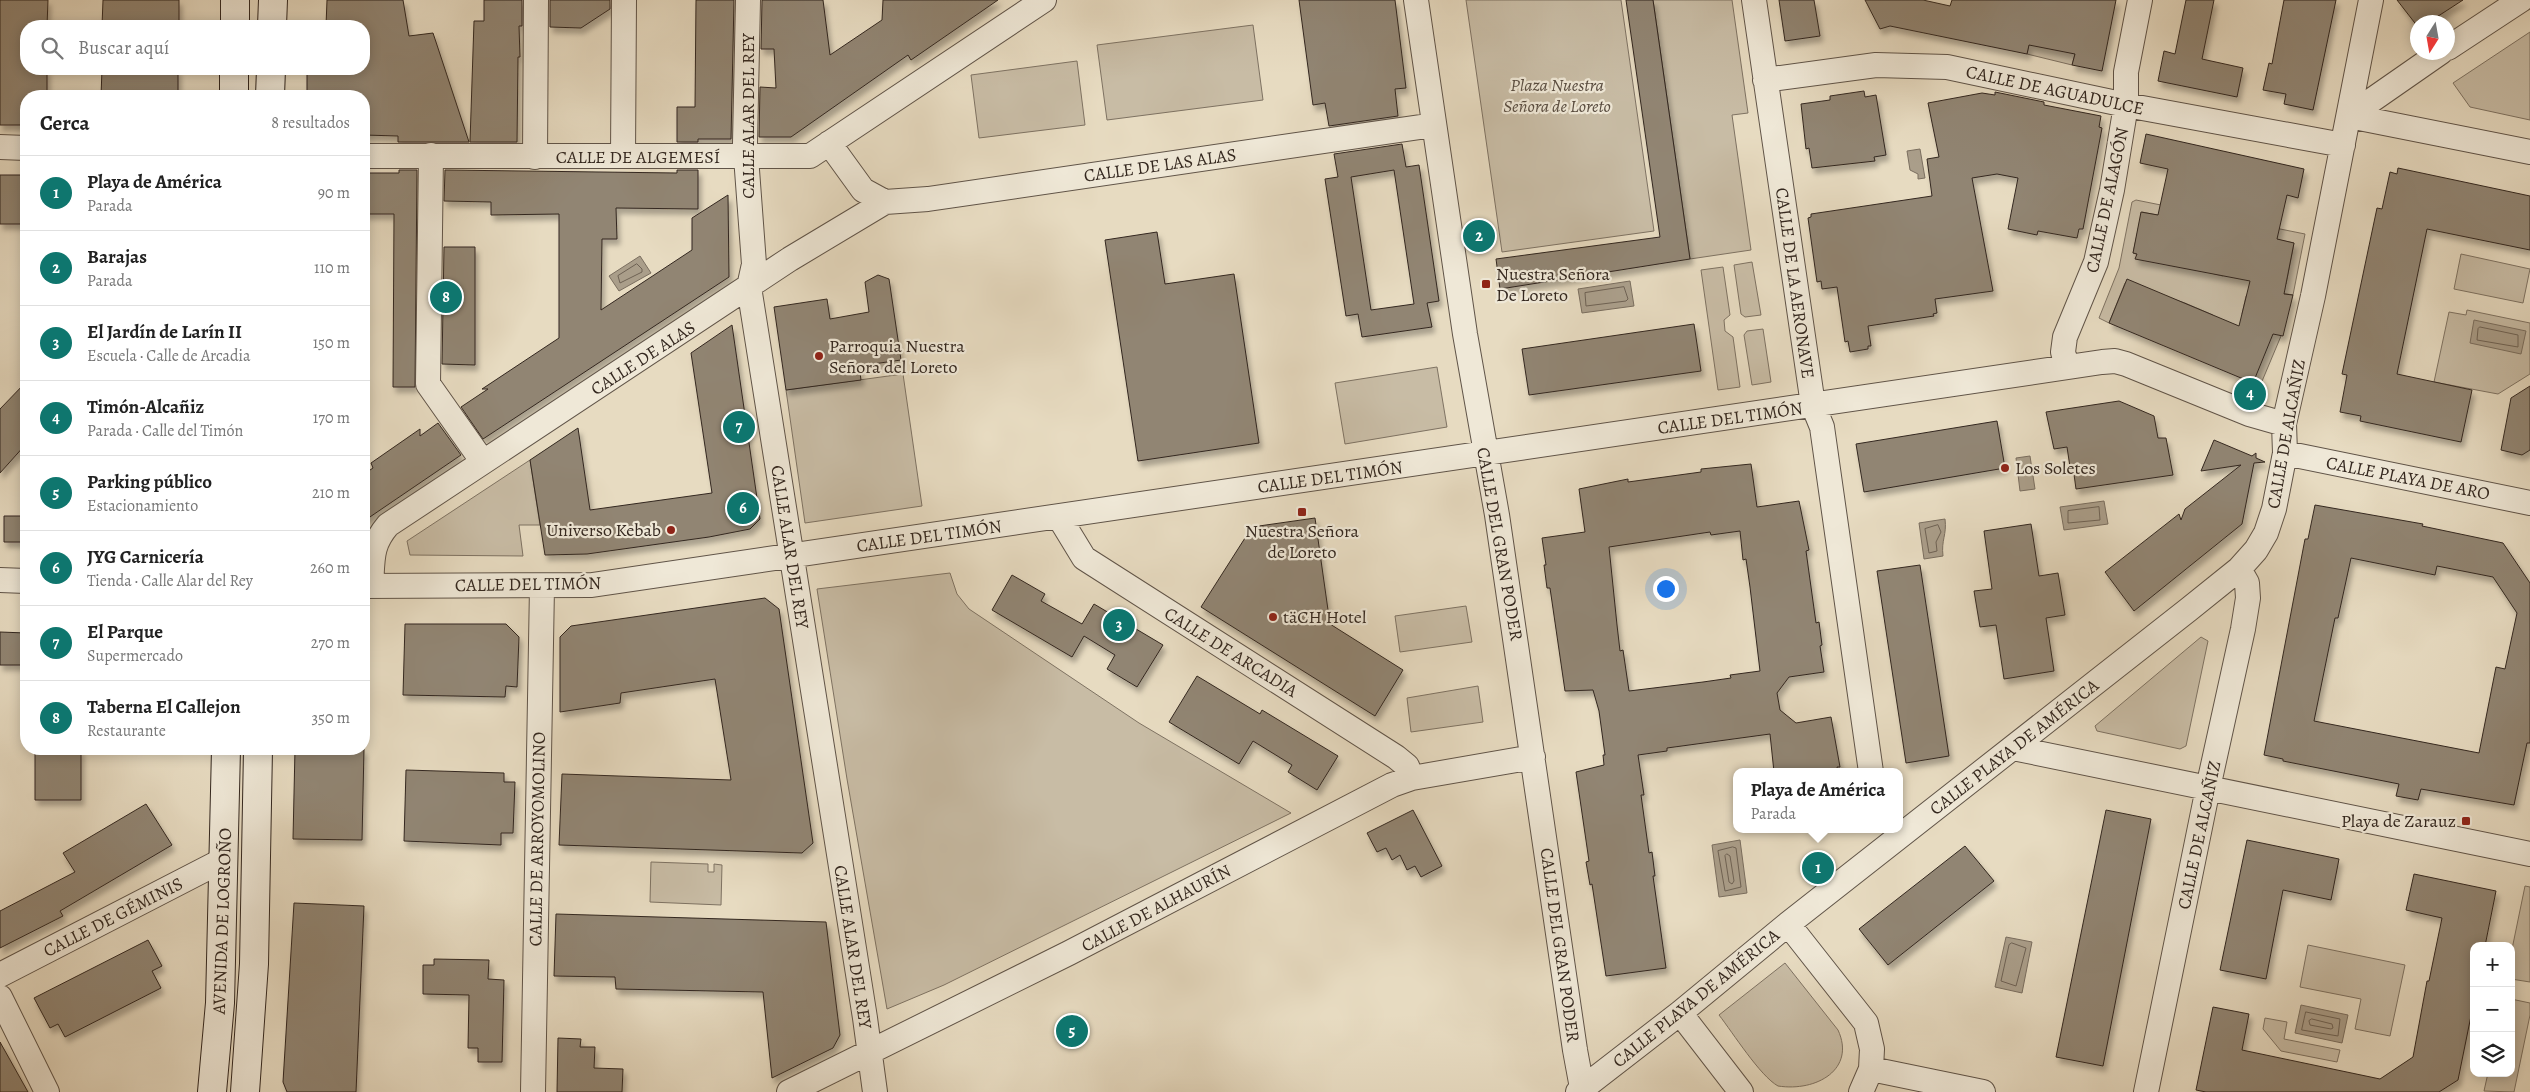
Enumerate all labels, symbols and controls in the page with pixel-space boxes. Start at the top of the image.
north arrow [2410,15,2455,60]
search box [20,20,370,75]
street label: CALLE ALAR DEL REY [736,32,760,199]
icon: search [38,34,66,62]
text: Buscar aquí [78,35,169,61]
street label: CALLE DE AGUADULCE [1964,59,2146,121]
park label: Plaza Nuestra Señora de Loreto [1503,73,1611,118]
text: Cerca [40,109,90,137]
text: 8 resultados [271,112,350,134]
street label: CALLE DE ALAGÓN [2080,125,2134,275]
street label: CALLE DE LAS ALAS [1082,142,1238,188]
street label: CALLE DE ALGEMESÍ [556,145,720,169]
text: Playa de América [87,169,222,195]
text: 1 [53,182,59,204]
text: 90 m [318,182,350,204]
street label: CALLE DE LA AERONAVE [1770,186,1820,380]
text: Parada [87,195,132,217]
pin: 2 [1463,217,1495,255]
text: Barajas [87,244,147,270]
text: 2 [52,257,60,279]
text: 110 m [314,257,350,279]
place label: Nuestra Señora De Loreto [1496,262,1611,307]
text: Parada [87,270,132,292]
pin: 8 [430,278,462,316]
marker: Nuestra Señora De Loreto [1480,278,1492,290]
street label: CALLE DE ALAS [586,315,700,401]
text: El Jardín de Larín II [87,319,242,345]
text: 3 [53,332,59,354]
text: 150 m [313,332,350,354]
place label: Parroquia Nuestra Señora del Loreto [829,334,965,379]
text: Escuela · Calle de Arcadia [87,345,251,367]
marker: Parroquia Nuestra Señora del Loreto [813,350,825,362]
street label: CALLE DE ALCAÑIZ [2261,357,2311,511]
pin: 4 [2234,375,2266,413]
text: Timón-Alcañiz [87,394,204,420]
street label: CALLE DEL TIMÓN [1656,396,1804,440]
text: 4 [52,407,60,429]
text: 170 m [313,407,350,429]
pin: 7 [723,408,755,446]
text: Parada · Calle del Timón [87,420,243,442]
street label: CALLE DEL GRAN PODER [1471,445,1529,643]
street label: CALLE PLAYA DE ARO [2324,450,2492,506]
street label: CALLE DEL TIMÓN [1256,455,1404,499]
place label: Los Soletes [2015,456,2096,480]
marker: Los Soletes [1999,462,2011,474]
street label: CALLE ALAR DEL REY [765,463,815,632]
text: Parking público [87,469,212,495]
text: 5 [53,482,59,504]
text: 210 m [312,482,350,504]
pin: 6 [727,489,759,527]
text: Estacionamiento [87,495,198,517]
marker: Nuestra Señora de Loreto [1296,506,1308,518]
street label: CALLE DEL TIMÓN [855,514,1003,558]
place label: Universo Kebab [546,518,661,542]
place label: Nuestra Señora de Loreto [1245,519,1360,564]
marker: Universo Kebab [665,524,677,536]
text: JYG Carnicería [87,544,204,570]
text: 6 [52,557,60,579]
text: 260 m [310,557,350,579]
text: Tienda · Calle Alar del Rey [87,570,253,592]
street label: CALLE DEL TIMÓN [455,571,601,597]
your location [1653,576,1679,602]
street label: CALLE DE ARCADIA [1160,601,1303,703]
place label: täCH Hotel [1283,605,1367,629]
pin: 3 [1103,606,1135,644]
marker: täCH Hotel [1267,611,1279,623]
text: El Parque [87,619,163,645]
text: 7 [53,632,59,654]
text: 270 m [311,632,350,654]
text: Supermercado [87,645,183,667]
street label: CALLE PLAYA DE AMÉRICA [1925,673,2104,821]
text: Taberna El Callejon [87,694,241,720]
text: 8 [52,707,60,729]
text: 350 m [311,707,350,729]
text: Restaurante [87,720,166,742]
street label: CALLE DE ARROYOMOLINO [523,731,551,947]
street label: CALLE DE ALCAÑIZ [2172,758,2226,912]
popup [1733,768,1903,833]
text: Playa de América [1751,777,1885,803]
text: Parada [1751,803,1796,825]
place label: Playa de Zarauz [2341,809,2456,833]
marker: Playa de Zarauz [2460,815,2472,827]
street label: AVENIDA DE LOGROÑO [207,827,237,1016]
street label: CALLE DEL GRAN PODER [1534,846,1586,1044]
pin: 1 [1802,849,1834,887]
street label: CALLE DE ALHAURÍN [1077,858,1235,958]
street label: CALLE ALAR DEL REY [828,863,878,1032]
street label: CALLE DE GÉMINIS [39,871,187,963]
street label: CALLE PLAYA DE AMÉRICA [1607,923,1785,1073]
map controls [2470,942,2515,1077]
button: + [2470,942,2515,987]
button: − [2470,987,2515,1032]
pin: 5 [1056,1012,1088,1050]
button: layers [2470,1032,2515,1077]

